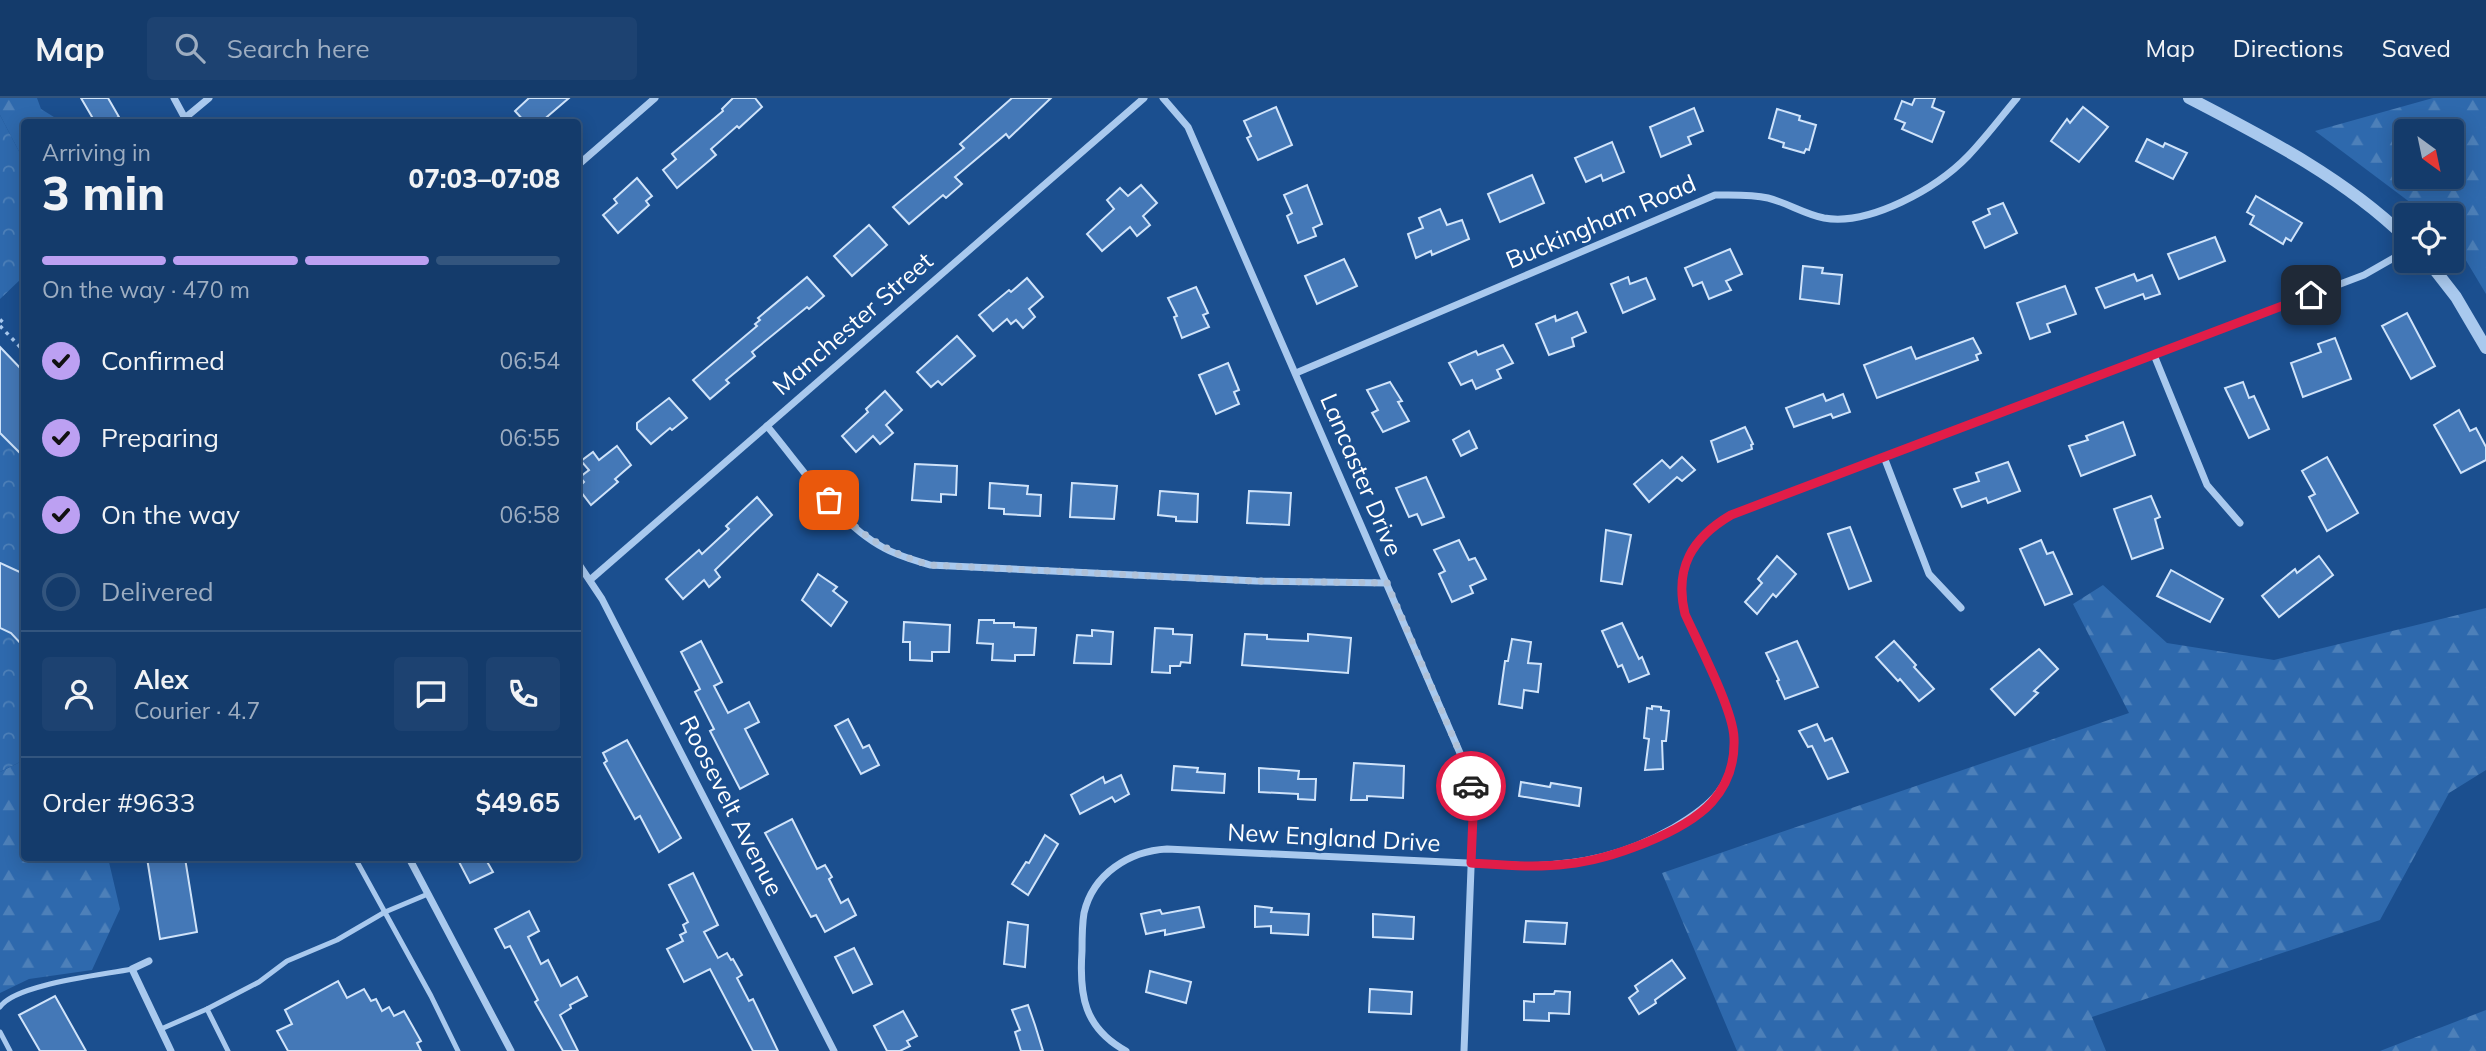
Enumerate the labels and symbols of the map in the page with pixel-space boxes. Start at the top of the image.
north arrow [2394,119,2464,189]
street label: Buckingham Road [1501,168,1700,275]
street label: Manchester Street [766,245,939,401]
pin [2281,265,2341,325]
street label: Lancaster Drive [1314,389,1410,560]
pin [799,470,859,530]
street label: Roosevelt Avenue [674,710,790,901]
courier [1436,751,1506,821]
street label: New England Drive [1227,816,1441,858]

